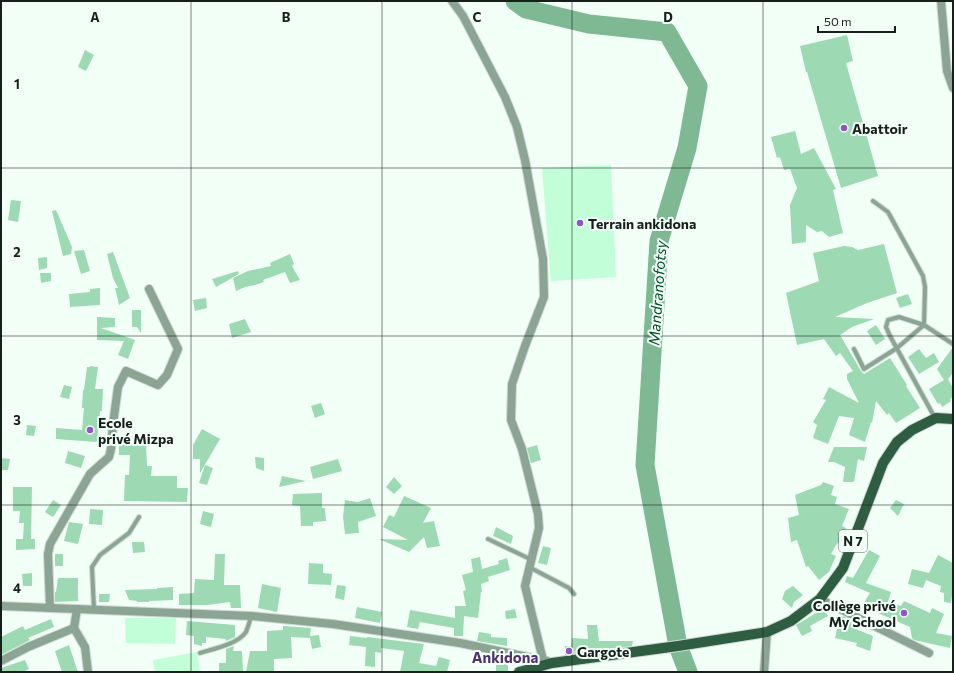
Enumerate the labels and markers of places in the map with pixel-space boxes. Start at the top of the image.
place label: Abattoir [852,120,908,137]
marker: Abattoir [839,123,849,133]
place label: Terrain ankidona [588,215,696,232]
marker: Terrain ankidona [575,218,585,228]
place label: Ecole privé Mizpa [98,414,174,447]
marker: Ecole privé Mizpa [85,425,95,435]
place label: Collège privé My School [813,597,896,630]
marker: Collège privé My School [899,608,909,618]
place label: Gargote [577,643,629,660]
marker: Gargote [564,646,574,656]

